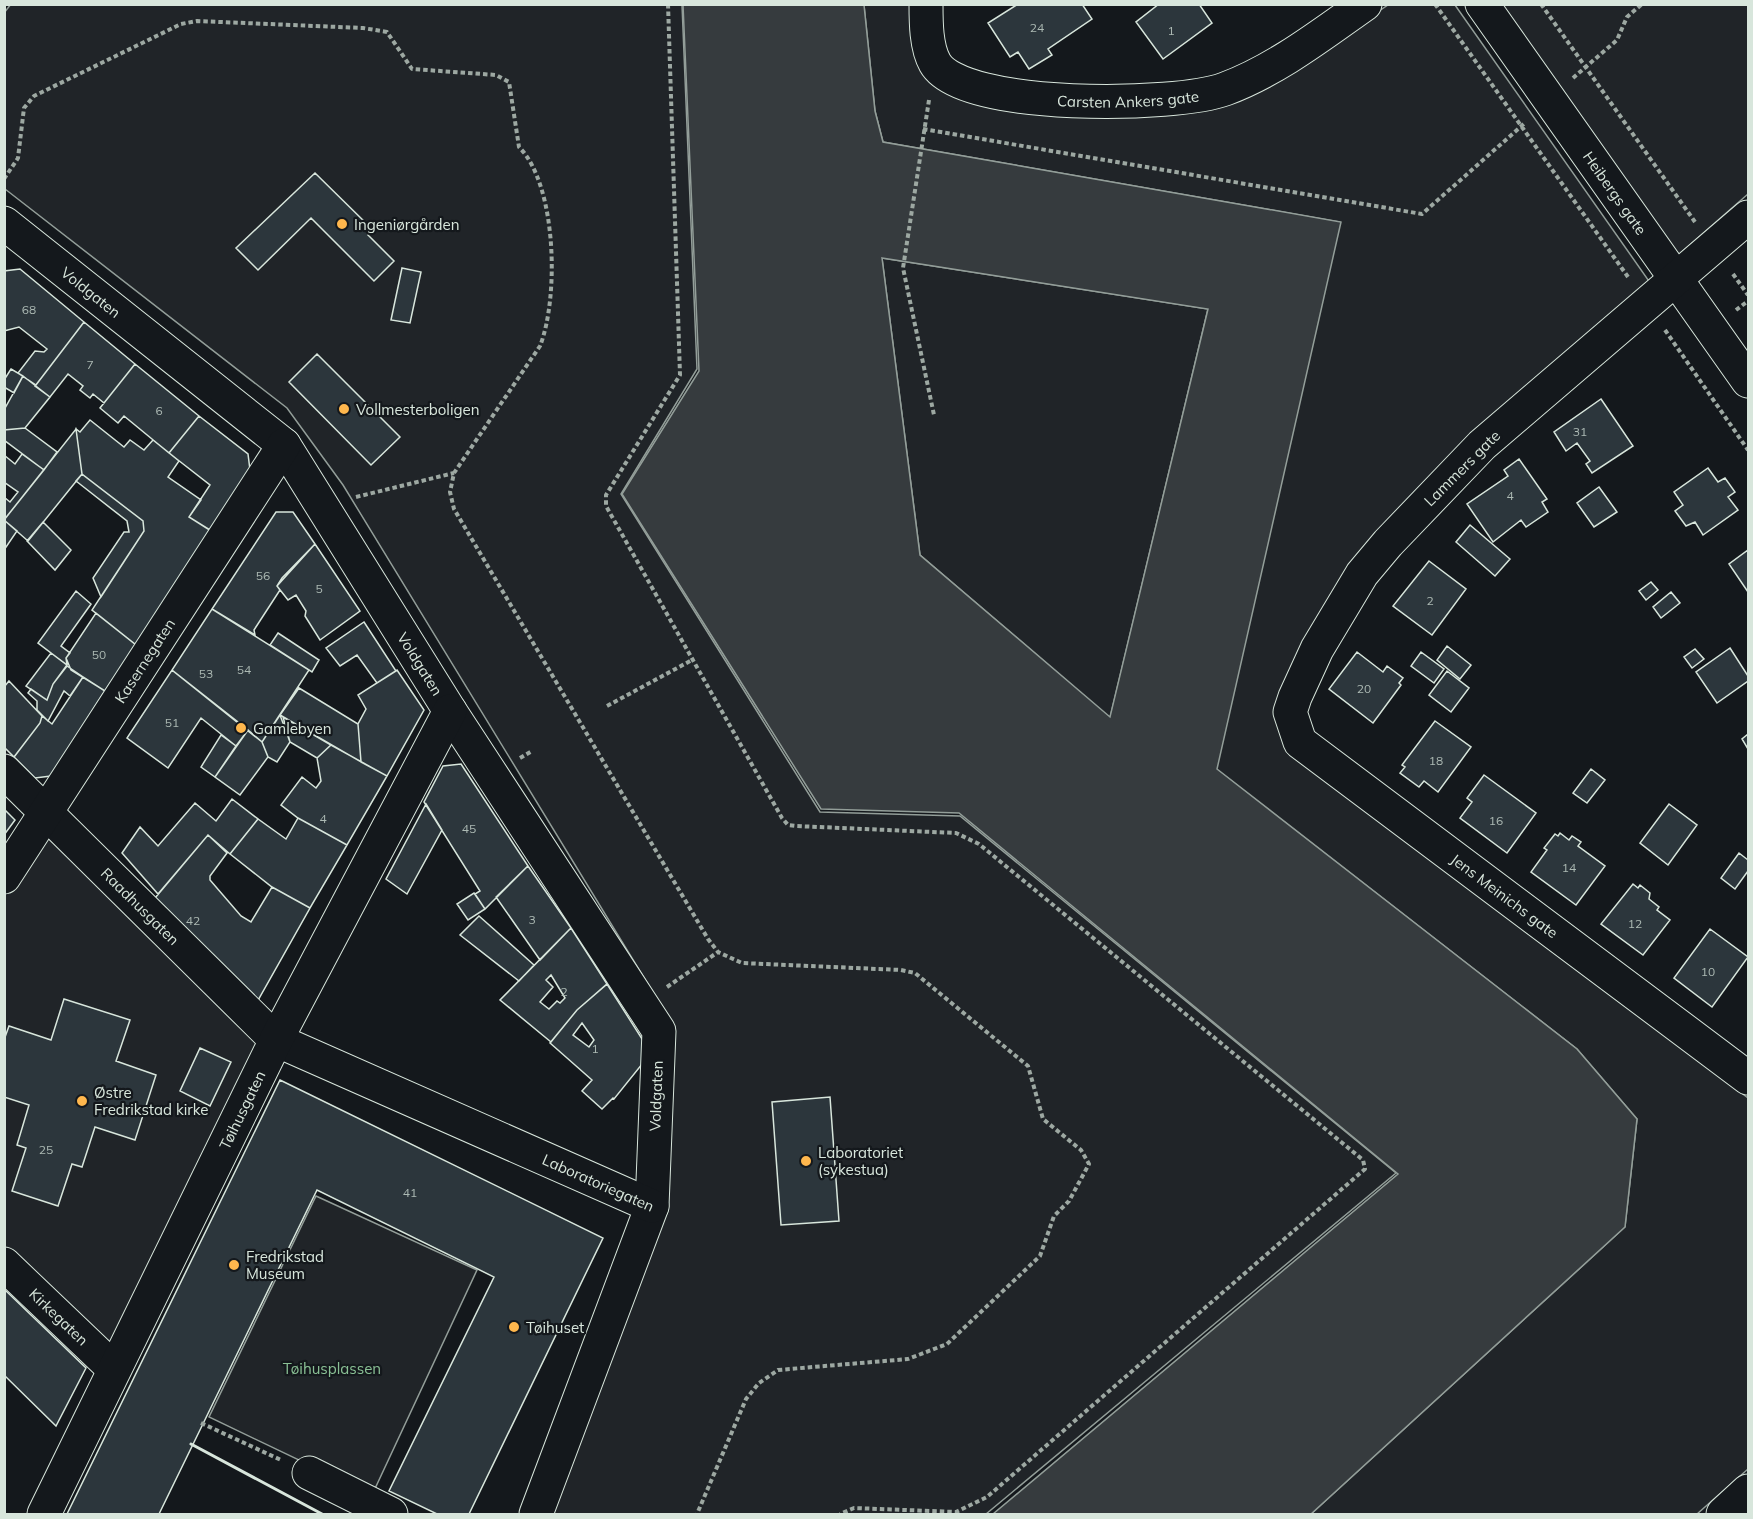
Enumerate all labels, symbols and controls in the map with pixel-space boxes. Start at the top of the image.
house number: 24 [1030,20,1044,35]
house number: 1 [1167,23,1175,38]
street label: Carsten Ankers gate [1056,86,1200,111]
street label: Heibergs gate [1579,147,1651,238]
place label: Ingeniørgården [354,215,460,234]
marker: Ingeniørgården [335,217,349,231]
street label: Voldgaten [57,262,125,321]
house number: 68 [22,302,36,317]
house number: 7 [86,357,94,372]
place label: Vollmesterboligen [356,400,479,419]
marker: Vollmesterboligen [337,402,351,416]
house number: 6 [155,403,163,418]
house number: 31 [1573,424,1587,439]
street label: Lammers gate [1420,426,1504,510]
house number: 4 [1506,488,1514,503]
house number: 56 [256,568,270,583]
house number: 5 [315,581,323,596]
house number: 2 [1426,593,1434,608]
street label: Kasernegaten [110,615,179,706]
street label: Voldgaten [394,628,447,699]
house number: 50 [92,647,106,662]
house number: 54 [237,662,251,677]
house number: 53 [199,666,213,681]
house number: 20 [1357,681,1371,696]
house number: 51 [165,715,179,730]
place label: Gamlebyen [253,719,332,738]
marker: Gamlebyen [234,721,248,735]
house number: 18 [1429,753,1443,768]
house number: 4 [319,811,327,826]
house number: 16 [1489,813,1503,828]
house number: 45 [462,821,476,836]
street label: Jens Meinichs gate [1447,849,1562,942]
house number: 14 [1562,860,1576,875]
street label: Raadhusgaten [97,863,184,949]
house number: 3 [528,912,536,927]
house number: 42 [186,913,200,928]
house number: 12 [1628,916,1642,931]
house number: 10 [1701,964,1715,979]
house number: 2 [560,984,568,999]
house number: 1 [591,1041,599,1056]
street label: Voldgaten [645,1060,667,1132]
street label: Tøihusgaten [215,1067,269,1152]
place label: Østre Fredrikstad kirke [94,1083,208,1119]
marker: Østre Fredrikstad kirke [75,1094,89,1108]
house number: 25 [39,1142,53,1157]
place label: Laboratoriet (sykestua) [818,1143,903,1179]
street label: Laboratoriegaten [540,1149,657,1215]
marker: Laboratoriet (sykestua) [799,1154,813,1168]
house number: 41 [403,1185,417,1200]
place label: Fredrikstad Museum [246,1247,324,1283]
marker: Fredrikstad Museum [227,1258,241,1272]
street label: Kirkegaten [25,1284,92,1349]
place label: Tøihuset [526,1318,584,1337]
marker: Tøihuset [507,1320,521,1334]
park label: Tøihusplassen [283,1359,381,1378]

